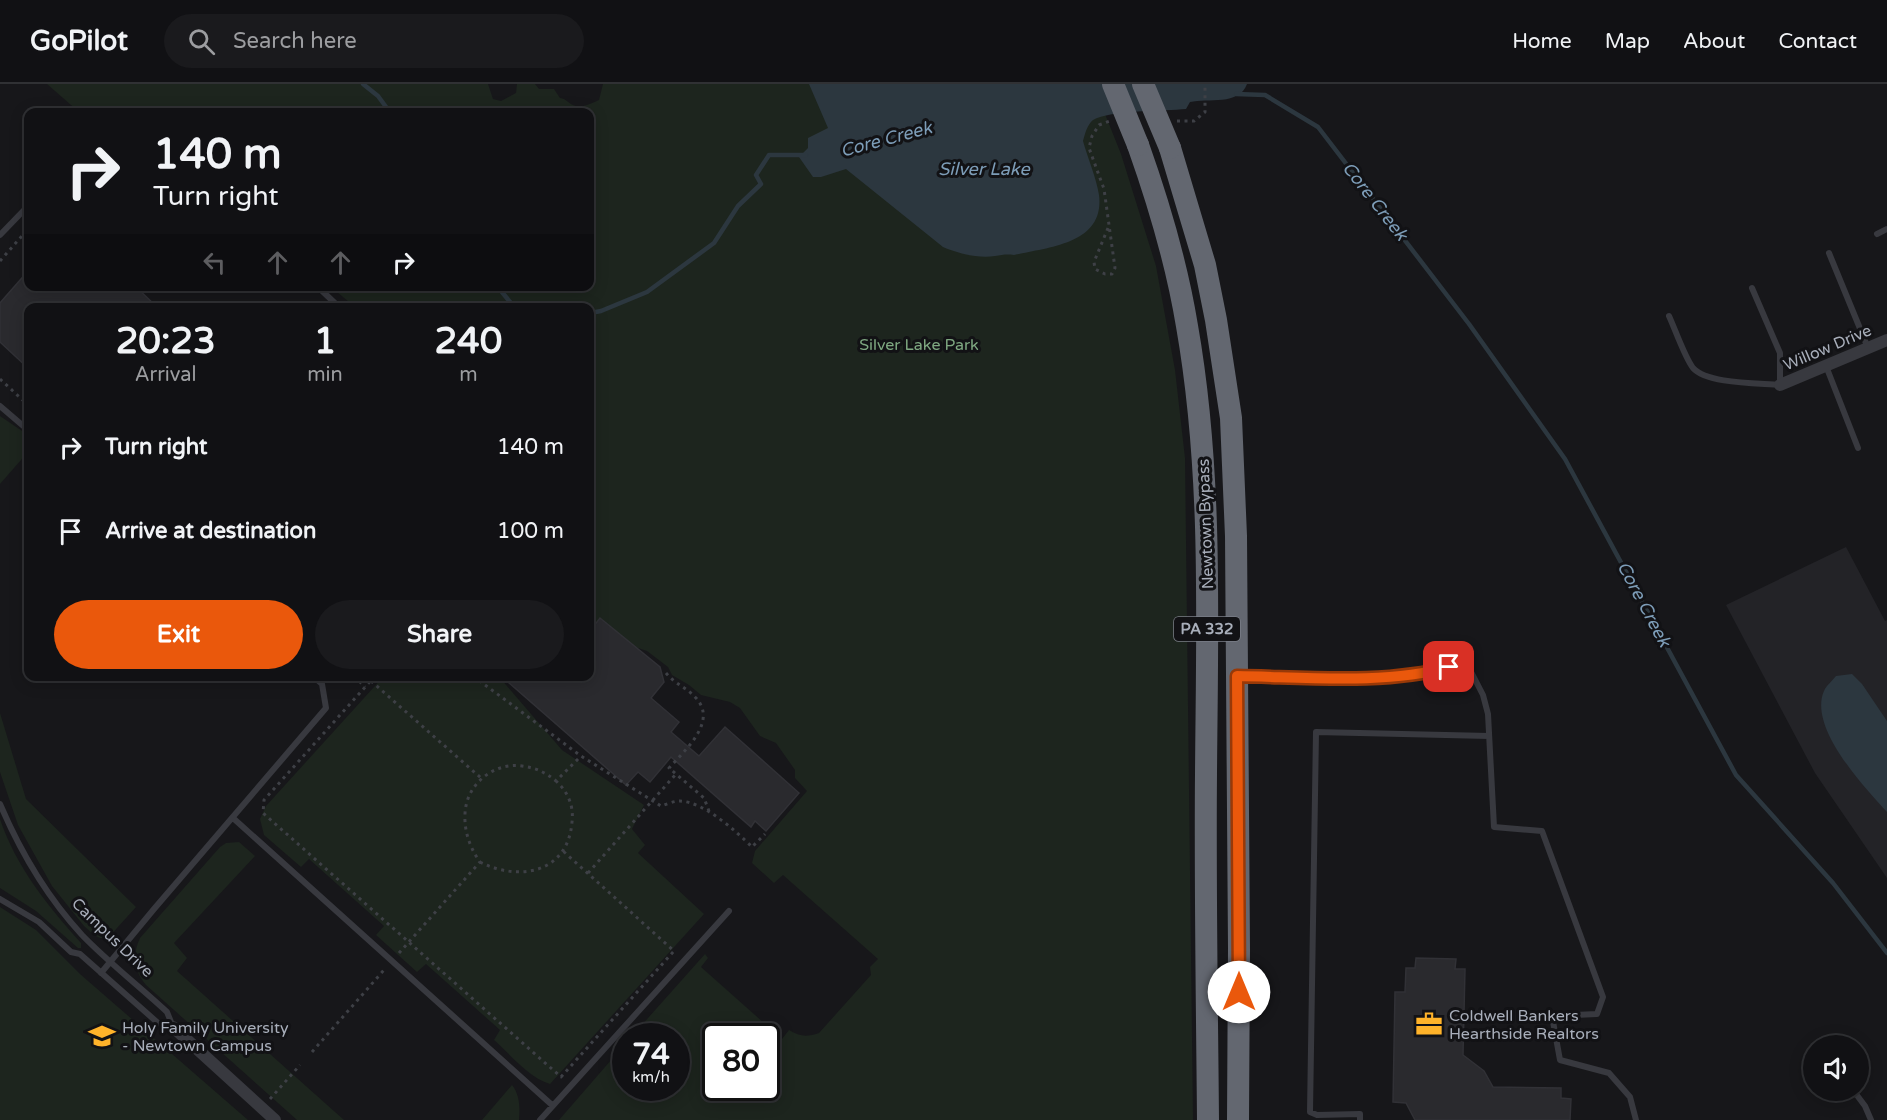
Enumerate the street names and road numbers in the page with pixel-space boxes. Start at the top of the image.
street label: Willow Drive [1780,320,1874,375]
street label: Newtown Bypass [1194,458,1218,590]
road number: PA 332 [1174,617,1240,641]
street label: Campus Drive [67,894,157,982]

